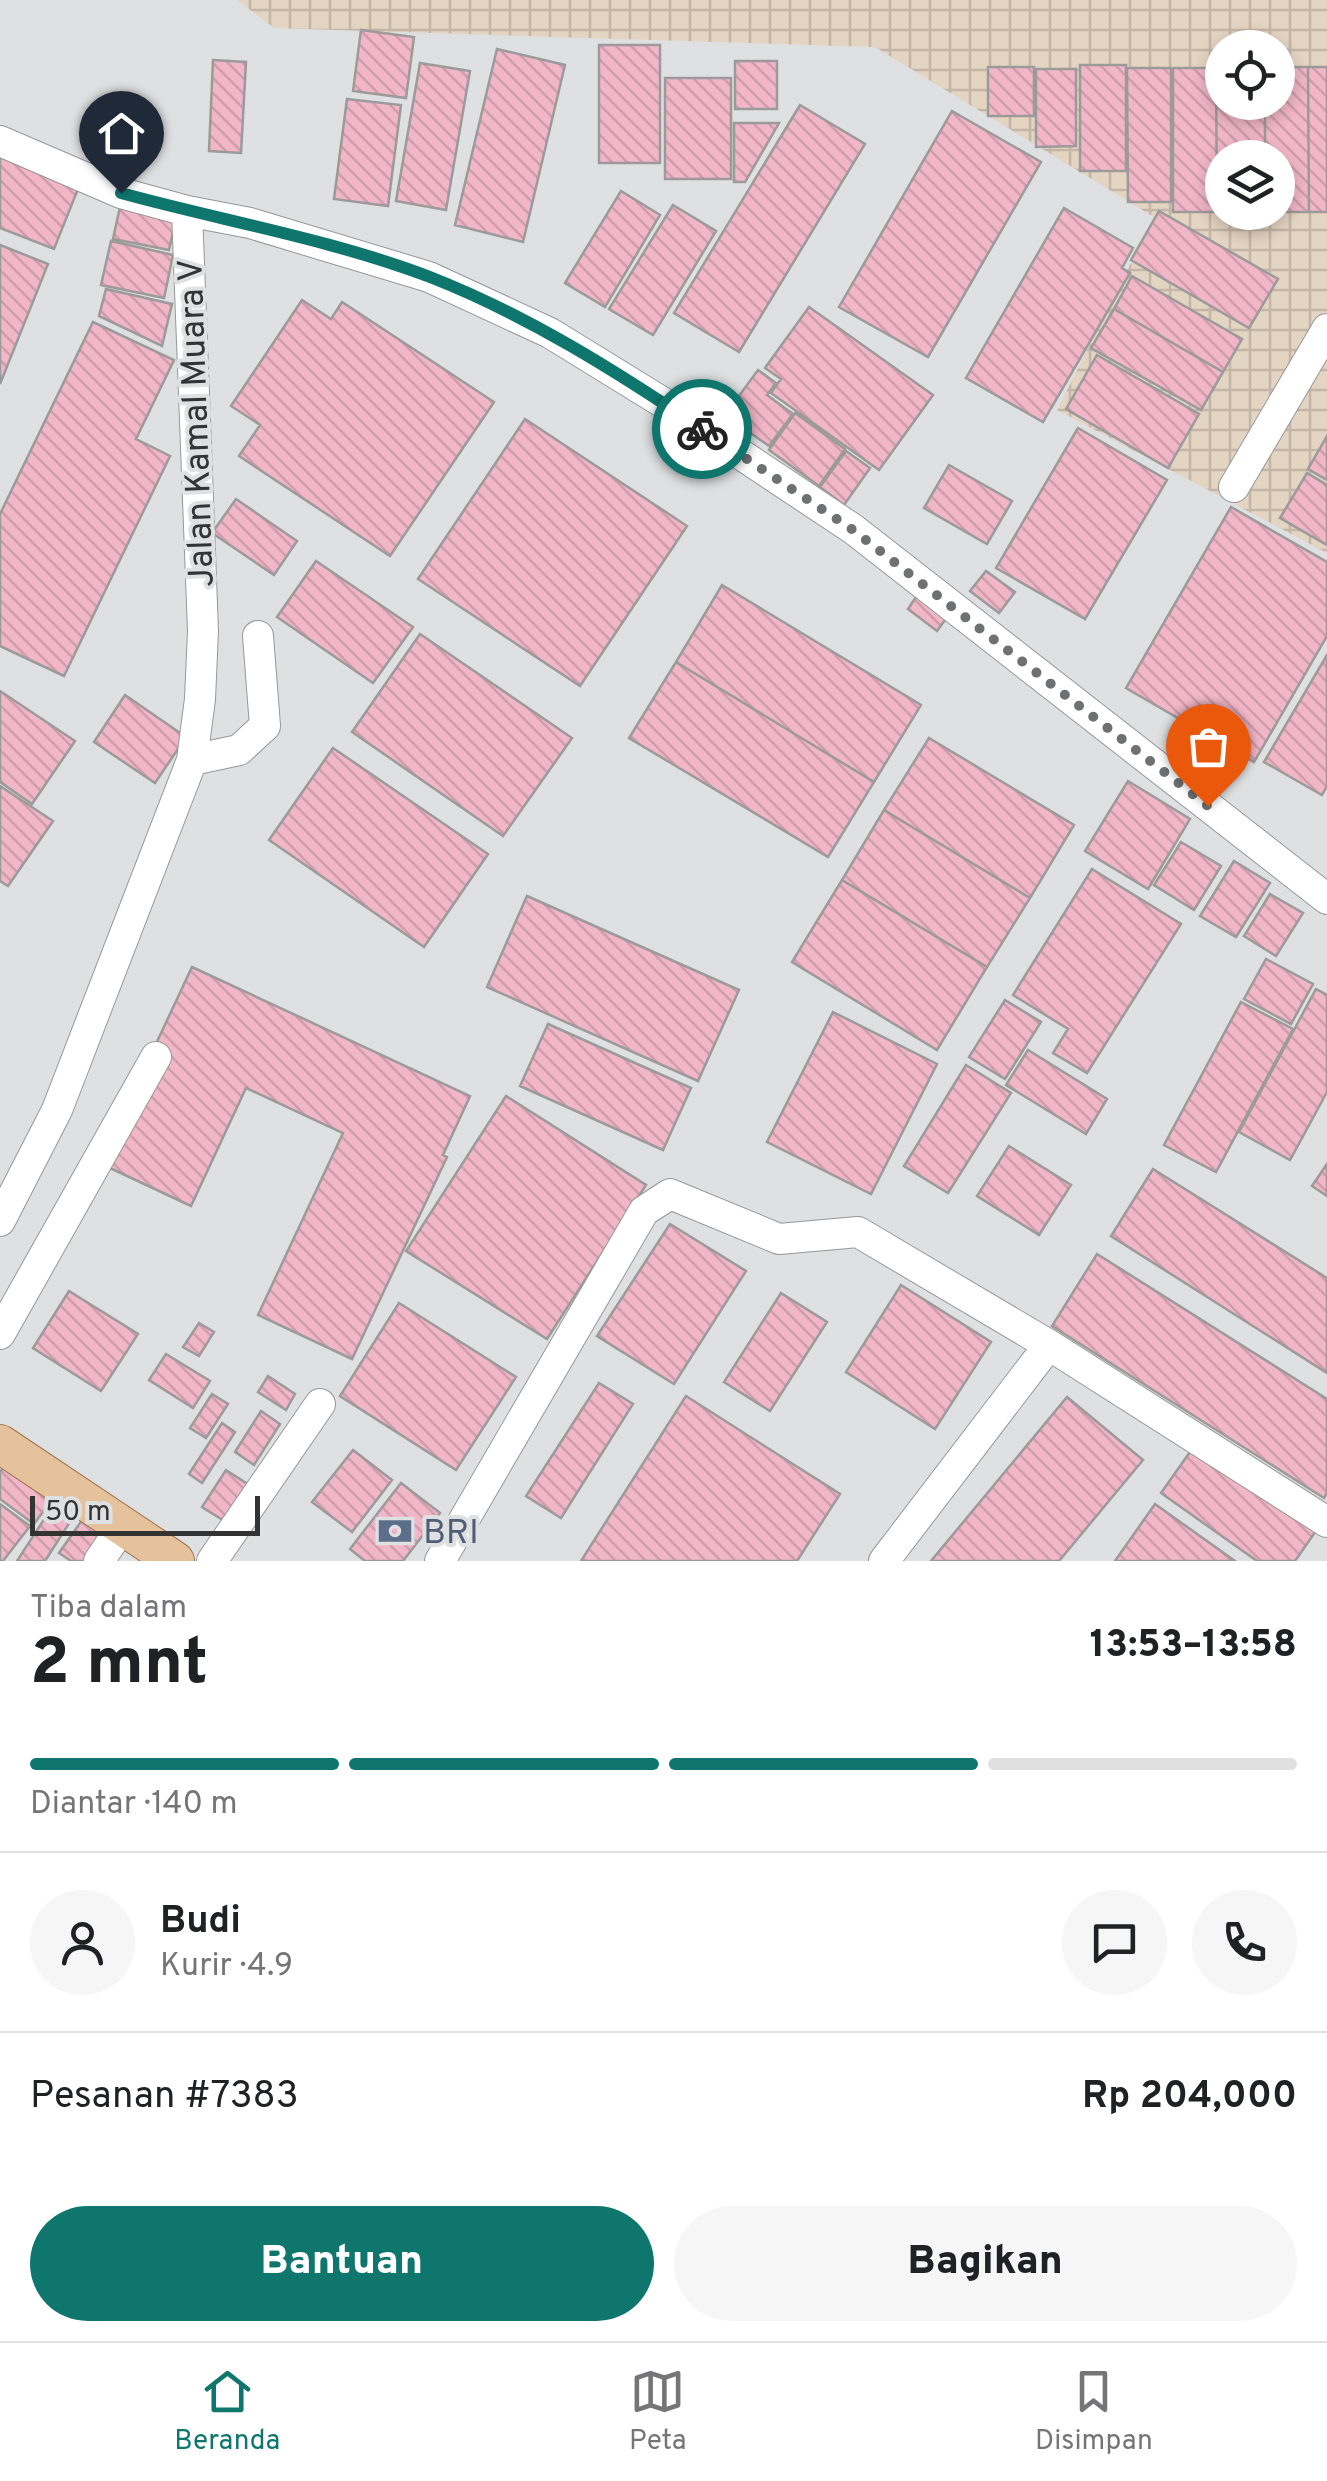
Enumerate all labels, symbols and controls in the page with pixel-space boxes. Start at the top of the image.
map controls [1205,30,1295,230]
button: locate [1205,30,1295,120]
pin [79,91,164,194]
icon: home [94,106,149,161]
button: layers [1205,140,1295,230]
street label: Jalan Kamal Muara V [170,258,226,588]
courier [652,379,752,479]
icon: bike [675,402,730,457]
pin [1166,704,1251,807]
icon: bag [1181,719,1236,774]
scale bar [30,1491,260,1536]
text: 50 m [45,1495,111,1531]
bank icon: BRI [376,1512,414,1550]
place label: BRI [423,1512,479,1556]
text: Tiba dalam [30,1589,187,1629]
text: 13:53–13:58 [1090,1622,1297,1671]
text: 2 mnt [30,1625,208,1707]
text: Diantar · 140 m [30,1785,238,1825]
button: person [30,1890,135,1995]
button: chat [1062,1890,1167,1995]
button: phone [1192,1890,1297,1995]
text: Budi [160,1898,241,1947]
text: Kurir · 4.9 [160,1947,293,1987]
text: Pesanan #7383 [30,2073,299,2122]
text: Rp 204,000 [1082,2073,1297,2122]
button: Bantuan [30,2206,654,2321]
button: Bagikan [674,2206,1297,2321]
tab: Beranda [174,2364,280,2460]
tab: Peta [629,2364,686,2460]
tab: Disimpan [1035,2364,1153,2460]

